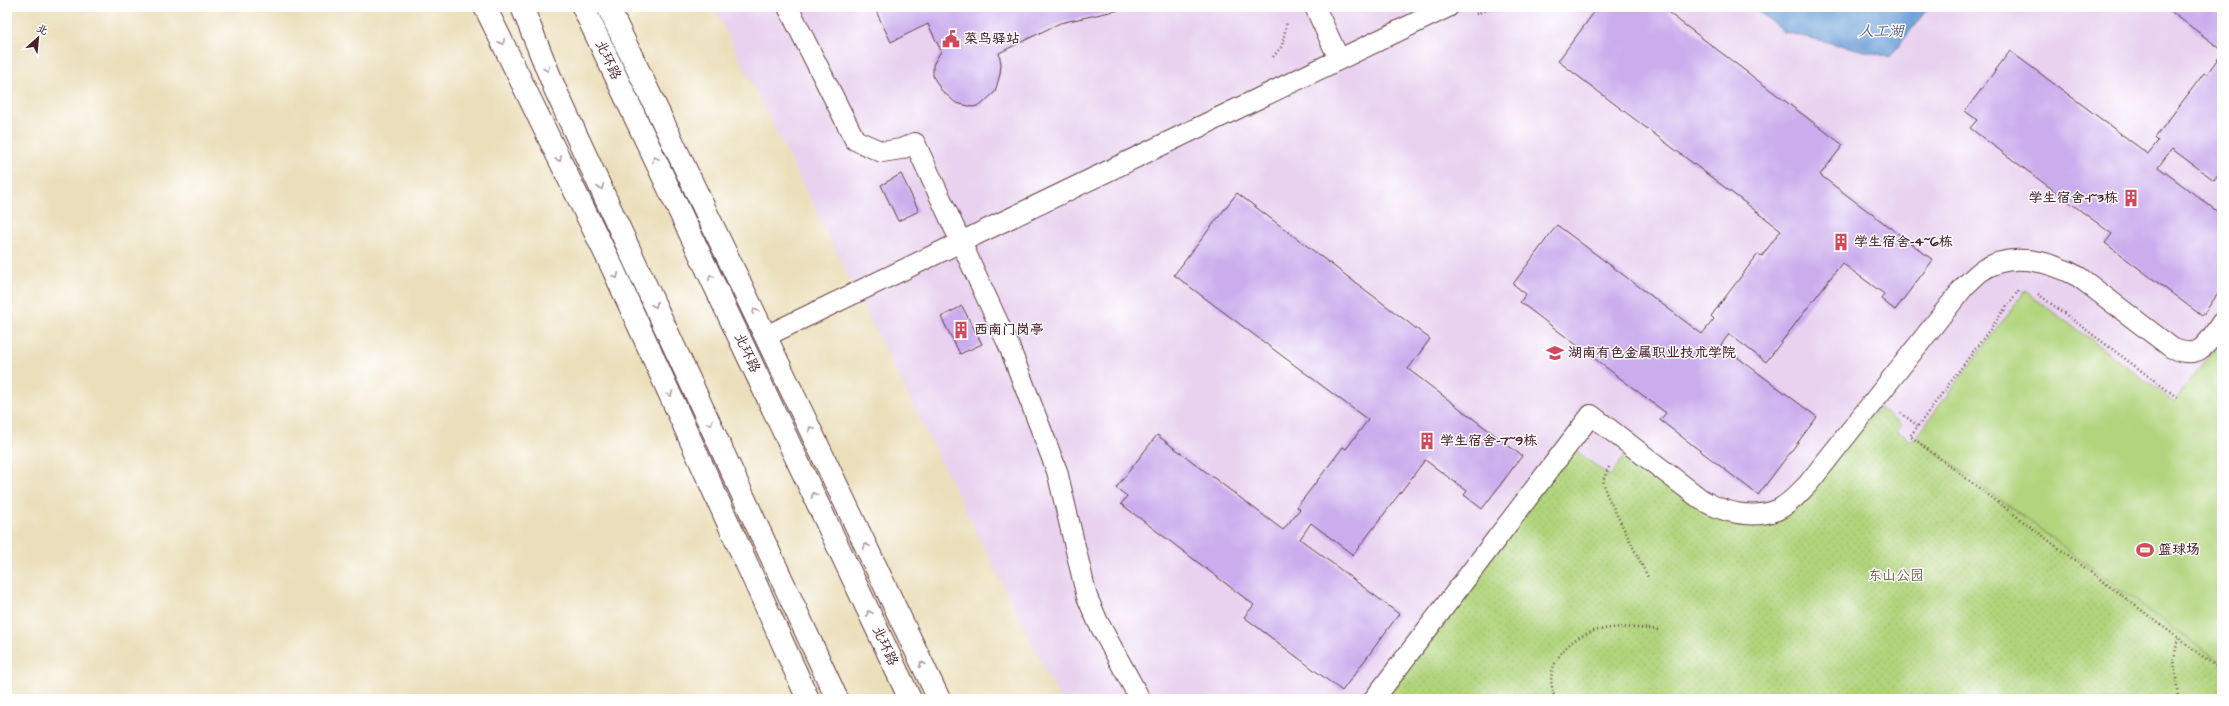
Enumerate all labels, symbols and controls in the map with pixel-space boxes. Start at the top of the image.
north arrow [18,18,58,58]
text: 北 [34,20,51,39]
water label: 人工湖 [1858,21,1905,42]
public building icon: 菜鸟驿站 [941,29,961,49]
place label: 菜鸟驿站 [964,29,1020,49]
street label: 北环路 [590,37,626,83]
one-way arrow [498,38,505,45]
one-way arrow [542,65,550,72]
one-way arrow [555,155,562,162]
one-way arrow [652,156,660,163]
one-way arrow [596,183,604,191]
place label: 学生宿舍-1~3栋 [2029,188,2118,208]
building icon: 学生宿舍-1~3栋 [2121,188,2141,208]
building icon: 学生宿舍-4~6栋 [1831,232,1851,252]
place label: 学生宿舍-4~6栋 [1854,232,1953,252]
one-way arrow [611,271,619,279]
one-way arrow [708,273,716,281]
one-way arrow [650,301,658,309]
one-way arrow [752,308,760,316]
building icon: 西南门岗亭 [951,320,971,340]
place label: 西南门岗亭 [974,320,1044,340]
street label: 北环路 [729,330,765,376]
school or university icon: 湖南有色金属职业技术学院 [1545,343,1565,363]
place label: 湖南有色金属职业技术学院 [1568,343,1736,363]
one-way arrow [665,390,673,398]
one-way arrow [705,419,713,427]
one-way arrow [808,426,816,433]
building icon: 学生宿舍-7~9栋 [1417,431,1437,451]
place label: 学生宿舍-7~9栋 [1440,431,1537,451]
one-way arrow [811,492,819,500]
sports icon: 篮球场 [2135,540,2155,560]
place label: 篮球场 [2158,540,2200,560]
one-way arrow [863,543,871,551]
park label: 东山公园 [1868,566,1924,586]
one-way arrow [866,610,874,617]
street label: 北环路 [867,623,903,669]
one-way arrow [919,660,927,668]

